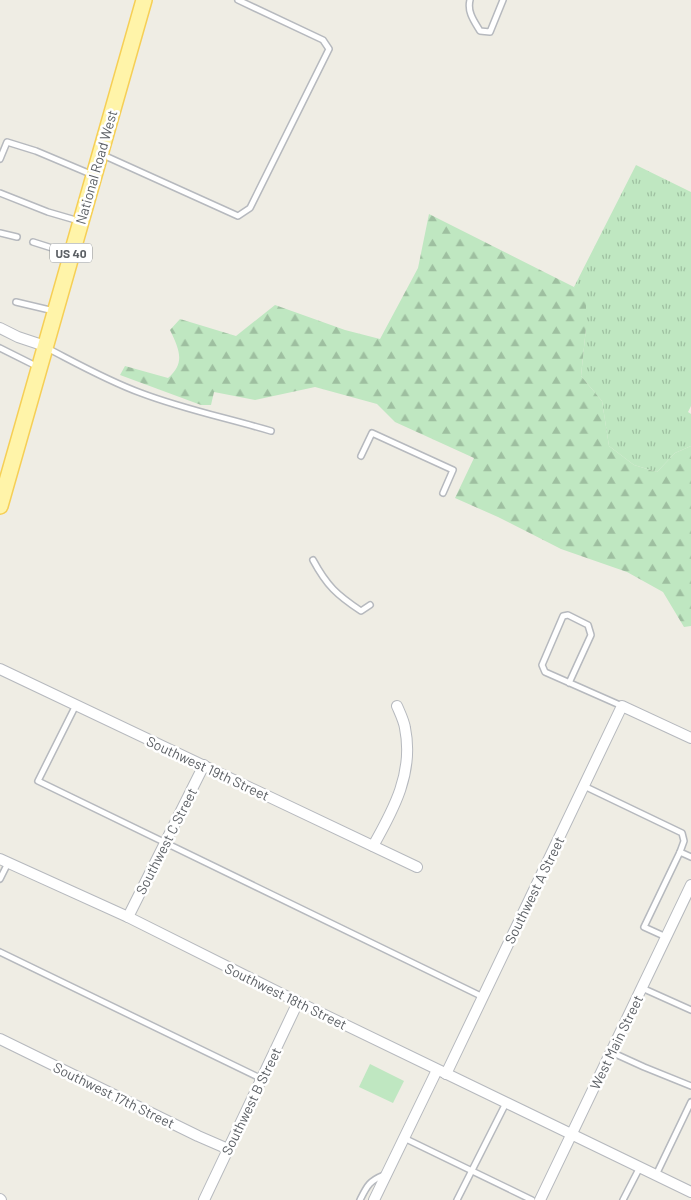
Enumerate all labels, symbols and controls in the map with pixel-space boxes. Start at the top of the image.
street label: National Road West [72,108,120,226]
road number: US 40 [50,244,92,262]
street label: Southwest 19th Street [144,732,272,804]
street label: Southwest C Street [132,785,200,897]
street label: Southwest A Street [501,834,567,946]
street label: Southwest 18th Street [222,959,350,1033]
street label: West Main Street [586,992,646,1092]
street label: Southwest B Street [218,1044,284,1158]
street label: Southwest 17th Street [51,1058,177,1132]

